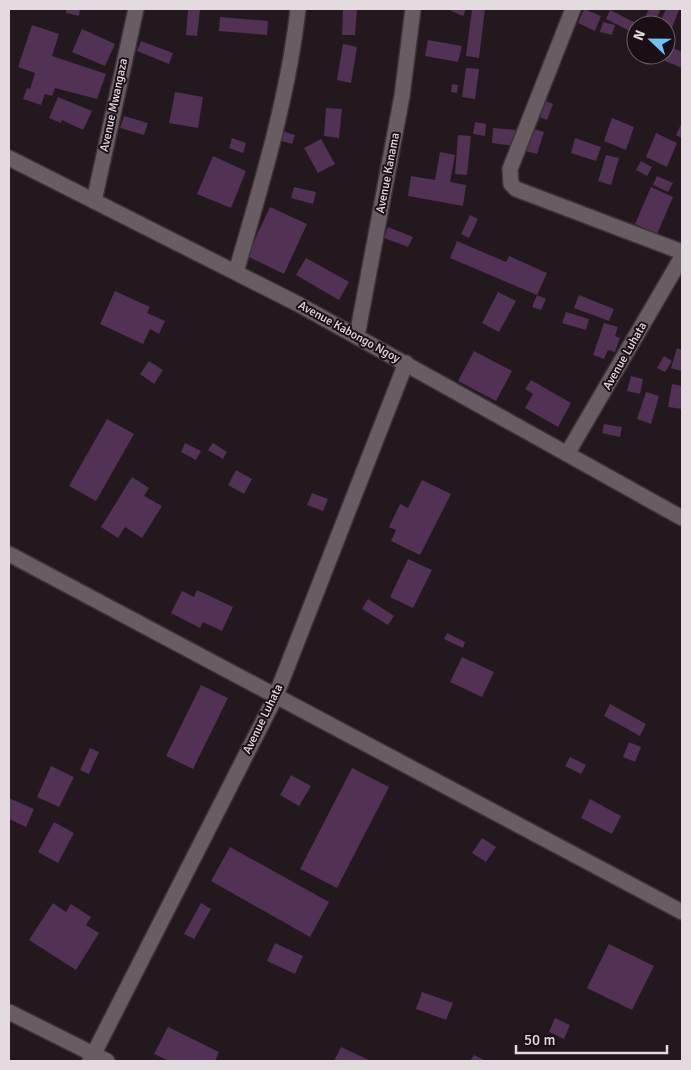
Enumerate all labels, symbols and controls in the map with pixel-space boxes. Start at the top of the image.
north arrow [626,15,676,65]
text: N [630,28,649,43]
street label: Avenue Mwangaza [97,57,131,153]
street label: Avenue Kanama [373,131,403,215]
street label: Avenue Kabongo Ngoy [296,298,403,366]
street label: Avenue Luhata [600,320,650,392]
street label: Avenue Luhata [240,682,286,756]
scale bar [516,1022,667,1054]
text: 50 m [524,1031,555,1049]

